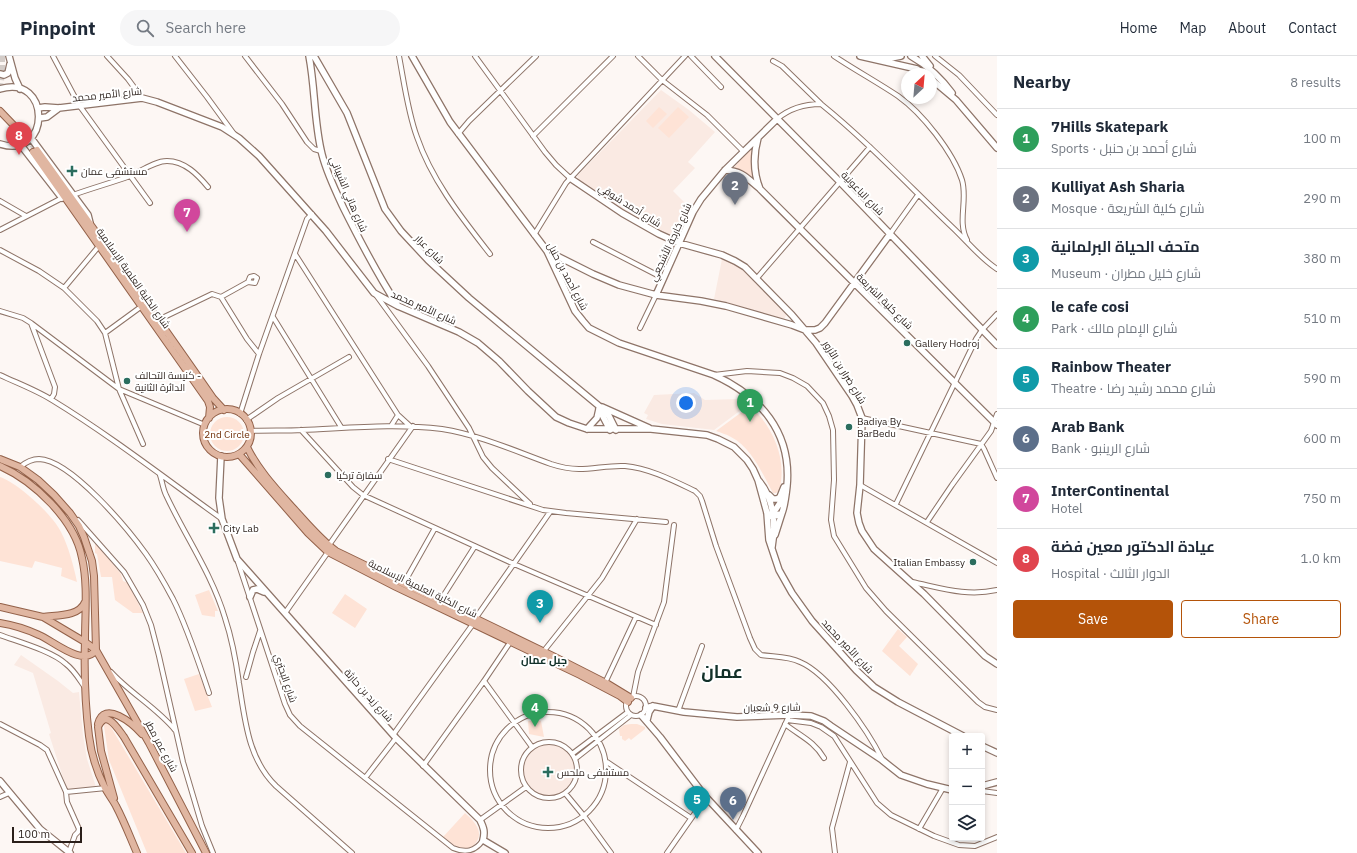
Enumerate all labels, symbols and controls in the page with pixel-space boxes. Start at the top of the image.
search box [120,10,400,46]
text: Pinpoint [20,16,96,40]
icon: search [134,17,156,39]
text: Search here [166,18,246,37]
text: Home [1120,19,1157,37]
text: Map [1179,19,1206,37]
text: About [1228,19,1266,37]
text: Contact [1288,19,1337,37]
north arrow [901,68,937,104]
text: Nearby [1013,71,1071,93]
text: 8 results [1290,74,1341,91]
street label: شارع الأمير محمد [71,84,143,105]
text: 7Hills Skatepark [1051,117,1168,136]
pin: 8 [6,122,32,155]
text: 1 [1022,130,1030,147]
text: 100 m [1303,130,1341,147]
text: Sports · شارع أحمد بن حنبل [1051,140,1197,157]
street label: شارع هاني الشيباني [326,154,370,234]
marker: مستشفى عمان [66,165,78,177]
place label: مستشفى عمان [81,165,147,178]
street label: شارع الباعونية [838,169,887,218]
pin: 2 [722,172,748,205]
text: Kulliyat Ash Sharia [1051,177,1185,196]
street label: شارع أحمد شوقي [595,181,663,231]
text: 2 [1022,190,1030,207]
text: 290 m [1303,190,1341,207]
pin: 7 [174,199,200,232]
text: Mosque · شارع كلية الشريعة [1051,200,1205,217]
street label: شارع خارجة الأشجعي [647,201,695,284]
street label: شارع الكلية العلمية الإسلامية [94,225,173,331]
street label: شارع عرار [412,231,447,267]
text: متحف الحياة البرلمانية [1051,237,1200,256]
street label: شارع أحمد بن حنبل [544,240,591,312]
text: 3 [1022,250,1030,267]
text: 380 m [1303,250,1341,267]
text: Museum · شارع خليل مطران [1051,265,1201,282]
street label: شارع كلية الشريعة [854,270,916,332]
street label: شارع الأمير محمد [389,287,458,328]
text: le cafe cosi [1051,297,1129,316]
text: 4 [1022,310,1030,327]
text: 510 m [1303,310,1341,327]
text: Park · شارع الإمام مالك [1051,320,1178,337]
street label: شارع ضرار بن الأزور [819,337,869,406]
place label: Gallery Hodroj [915,337,979,350]
marker: Gallery Hodroj [902,338,912,348]
text: Rainbow Theater [1051,357,1171,376]
place label: كنيسة التحالف - الدائرة الثانية [135,369,201,394]
text: 5 [1022,370,1030,387]
text: 590 m [1303,370,1341,387]
marker: كنيسة التحالف - الدائرة الثانية [122,376,132,386]
text: Theatre · شارع محمد رشيد رضا [1051,380,1216,397]
pin: 1 [737,389,763,422]
your location [676,393,696,413]
place label: Badiya By BarBedu [857,415,901,440]
text: Arab Bank [1051,417,1124,436]
marker: Badiya By BarBedu [844,422,854,432]
park label: 2nd Circle [204,428,250,441]
text: 6 [1022,430,1030,447]
text: 600 m [1303,430,1341,447]
text: Bank · شارع الرينبو [1051,440,1150,457]
place label: سفارة تركيا [336,469,382,482]
marker: سفارة تركيا [323,470,333,480]
text: InterContinental [1051,481,1169,500]
text: 7 [1022,490,1030,507]
text: 750 m [1303,490,1341,507]
text: Hotel [1051,500,1083,517]
marker: City Lab [208,522,220,534]
place label: City Lab [223,522,259,535]
text: عيادة الدكتور معين فضة [1051,537,1215,556]
text: 8 [1022,550,1030,567]
text: 1.0 km [1301,550,1341,567]
street label: شارع الكلية العلمية الإسلامية [366,556,479,621]
place label: Italian Embassy [893,556,965,569]
marker: Italian Embassy [968,557,978,567]
text: Hospital · الدوار الثالث [1051,565,1170,582]
pin: 3 [527,590,553,623]
button: Save [1013,600,1173,638]
button: Share [1181,600,1341,638]
street label: شارع الأمير محمد [819,616,876,676]
street label: شارع البحتري [270,652,300,705]
district label: جبل عمان [521,653,567,667]
district label: عمان [701,660,743,683]
street label: شارع زيد بن حارثة [341,666,396,725]
pin: 4 [522,694,548,727]
street label: شارع 9 شعبان [743,701,801,714]
street label: شارع عمر مطر [142,717,181,774]
map controls [949,733,985,841]
button: + [949,733,985,769]
marker: مستشفى ملحس [542,766,554,778]
place label: مستشفى ملحس [557,766,629,779]
button: − [949,769,985,805]
pin: 5 [684,786,710,819]
pin: 6 [720,787,746,820]
button: layers [949,805,985,841]
scale bar [12,825,82,844]
text: 100 m [18,827,50,841]

